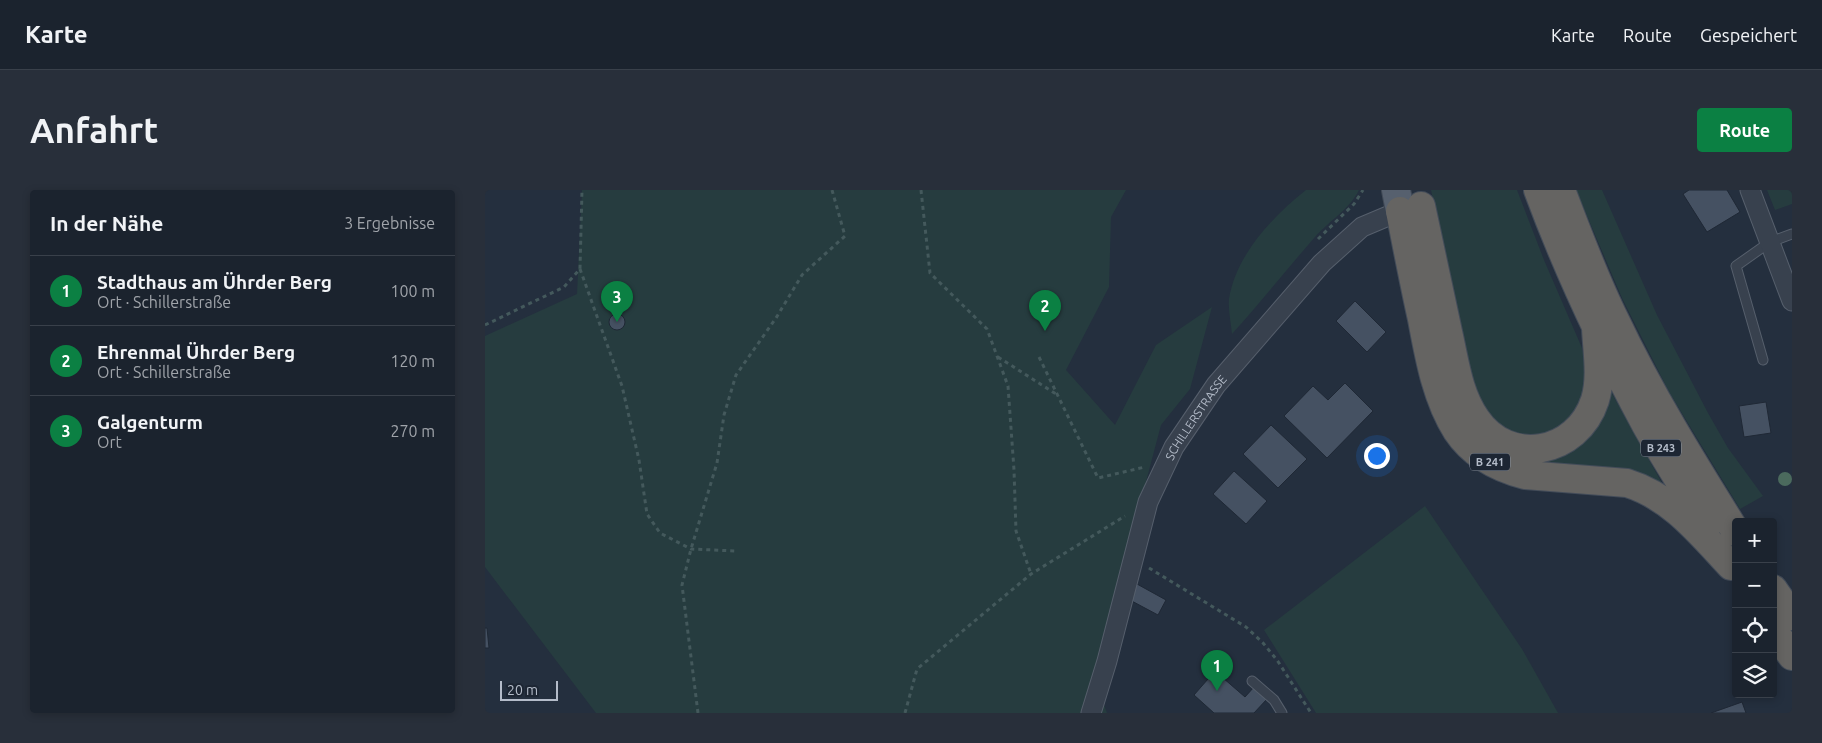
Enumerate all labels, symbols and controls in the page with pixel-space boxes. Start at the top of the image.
text: Karte [25,21,87,48]
text: Karte [1551,25,1595,45]
text: Route [1623,25,1672,45]
text: Gespeichert [1700,25,1797,45]
button: Route [1697,108,1792,152]
text: Anfahrt [30,110,158,150]
text: In der Nähe [50,211,163,235]
text: 3 Ergebnisse [344,214,435,232]
text: Stadthaus am Ührder Berg [97,271,332,293]
pin: 3 [601,281,633,322]
text: 1 [61,282,71,300]
text: 100 m [390,282,435,300]
pin: 2 [1029,290,1061,331]
text: Ort · Schillerstraße [97,293,231,311]
text: Ehrenmal Ührder Berg [97,341,295,363]
text: 2 [61,352,71,370]
text: 120 m [390,352,435,370]
text: Ort · Schillerstraße [97,363,231,381]
street label: SCHILLERSTRASSE [1162,372,1229,462]
text: Galgenturm [97,411,203,433]
text: 3 [61,422,71,440]
text: 270 m [390,422,435,440]
text: Ort [97,433,122,451]
road number: B 243 [1641,440,1681,456]
your location [1364,443,1390,469]
road number: B 241 [1470,454,1510,470]
map controls [1732,518,1777,698]
button: + [1732,518,1777,563]
button: − [1732,563,1777,608]
button: locate [1732,608,1777,653]
pin: 1 [1201,650,1233,691]
button: layers [1732,653,1777,698]
scale bar [500,678,557,701]
text: 20 m [507,682,538,698]

